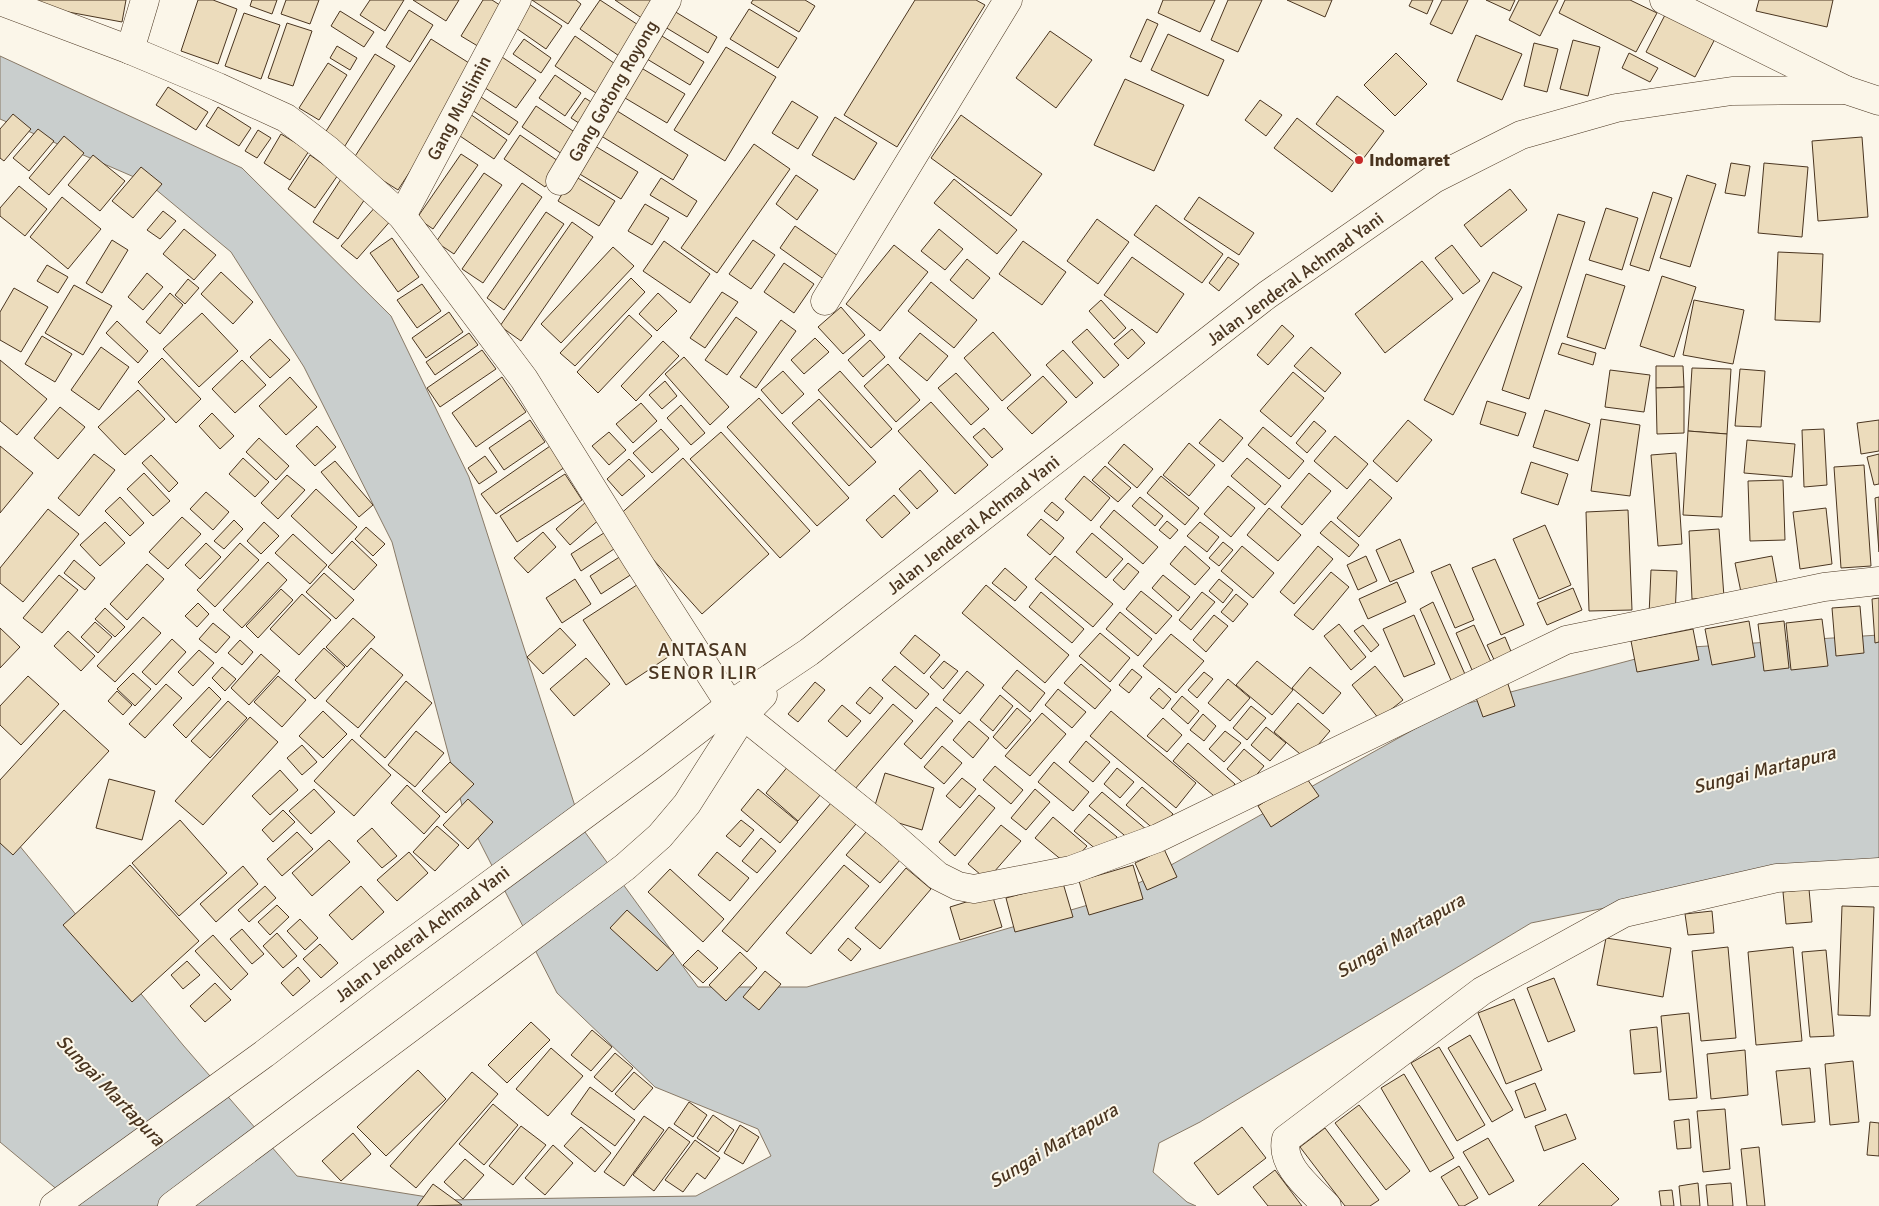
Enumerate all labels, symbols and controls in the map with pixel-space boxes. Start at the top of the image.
street label: Gang Gotong Royong [563,16,663,166]
street label: Gang Muslimin [422,52,496,164]
place label: Indomaret [1369,149,1450,171]
marker: Indomaret [1353,154,1365,166]
street label: Jalan Jenderal Achmad Yani [1202,207,1388,351]
street label: Jalan Jenderal Achmad Yani [882,451,1064,599]
district label: ANTASAN SENOR ILIR [648,637,758,685]
water label: Sungai Martapura [1691,740,1839,799]
street label: Jalan Jenderal Achmad Yani [330,861,514,1007]
water label: Sungai Martapura [1332,887,1470,984]
water label: Sungai Martapura [51,1030,171,1153]
water label: Sungai Martapura [985,1097,1123,1194]

